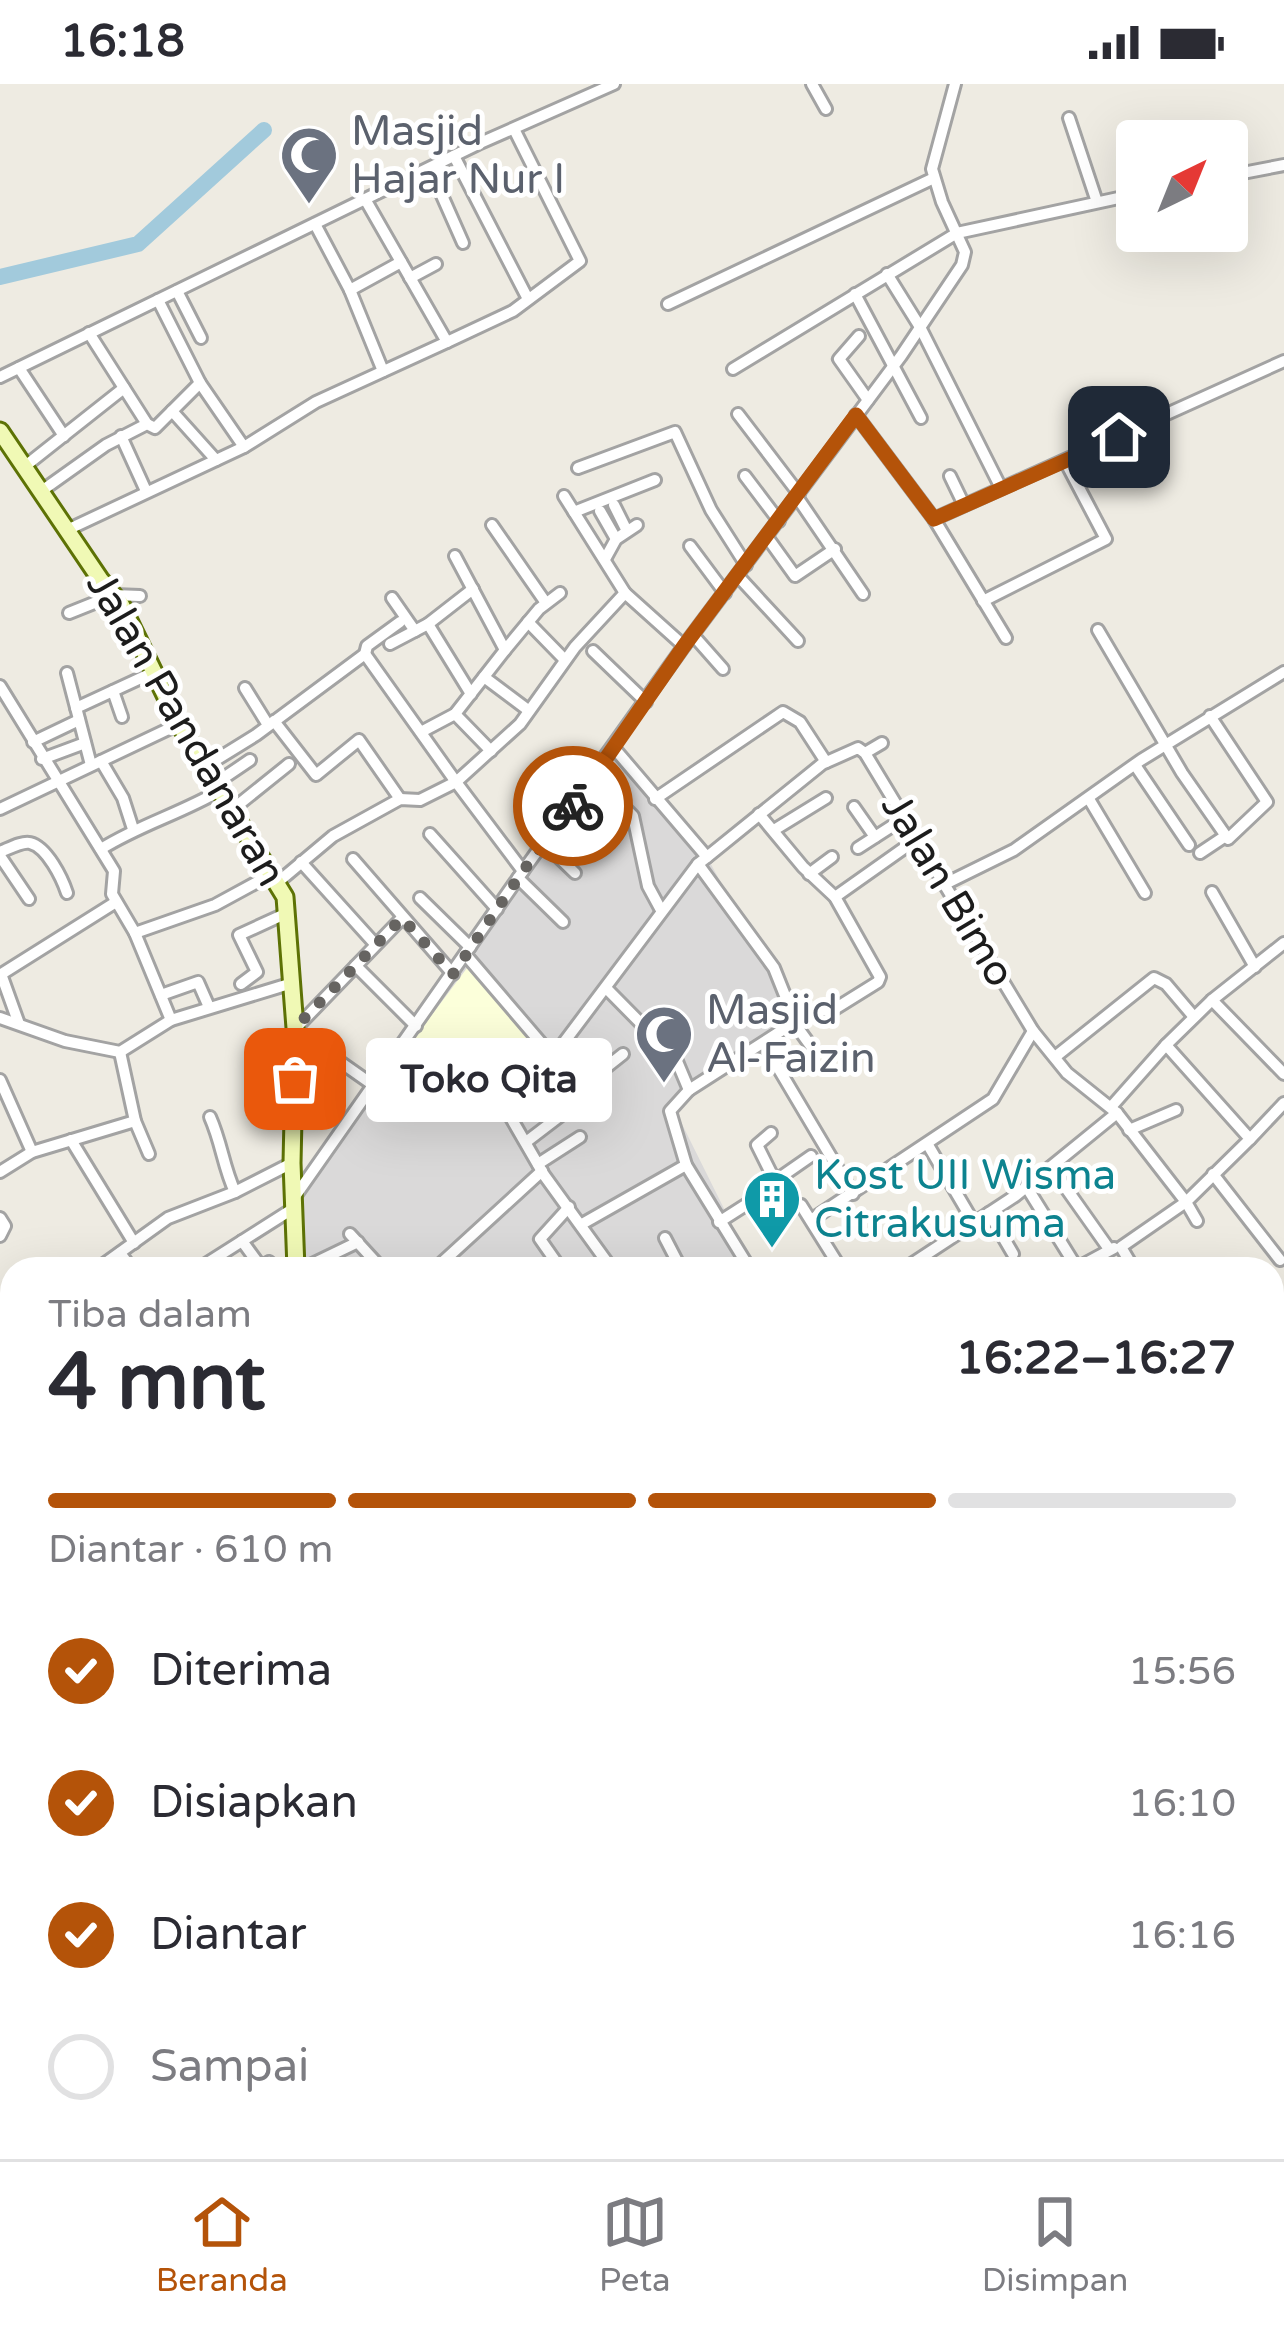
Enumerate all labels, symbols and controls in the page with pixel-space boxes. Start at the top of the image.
text: 16:18 [60,15,185,69]
place label: Masjid Hajar Nur I [351,106,565,205]
north arrow [1116,120,1248,252]
map controls [1116,120,1248,252]
mosque icon: Masjid Hajar Nur I [278,124,340,206]
pin [1068,386,1170,488]
icon: home [1086,404,1152,470]
street label: Jalan Pandanaran [75,563,297,895]
courier [513,746,633,866]
icon: bike [540,773,606,839]
street label: Jalan Bimo [870,784,1026,996]
place label: Masjid Al-Faizin [706,985,876,1084]
mosque icon: Masjid Al-Faizin [633,1003,695,1085]
pin [244,1028,346,1130]
callout: Toko Qita [367,1037,613,1121]
icon: bag [262,1046,328,1112]
text: Toko Qita [400,1056,578,1103]
place label: Kost UII Wisma Citrakusuma [814,1150,1116,1249]
building icon: Kost UII Wisma Citrakusuma [741,1168,803,1250]
text: Tiba dalam [48,1291,252,1338]
text: 16:22–16:27 [956,1332,1236,1386]
text: 4 mnt [48,1336,265,1430]
text: Diantar · 610 m [48,1526,333,1573]
icon: check [48,1638,114,1704]
text: Diterima [150,1644,332,1698]
text: 15:56 [1128,1648,1236,1695]
icon: check [48,1770,114,1836]
text: Disiapkan [150,1776,358,1830]
text: 16:10 [1128,1780,1236,1827]
icon: check [48,1902,114,1968]
text: Diantar [150,1908,306,1962]
text: 16:16 [1128,1912,1236,1959]
text: Sampai [150,2040,309,2094]
tab: Beranda [156,2189,288,2300]
tab: Peta [599,2189,671,2300]
tab: Disimpan [982,2189,1128,2300]

